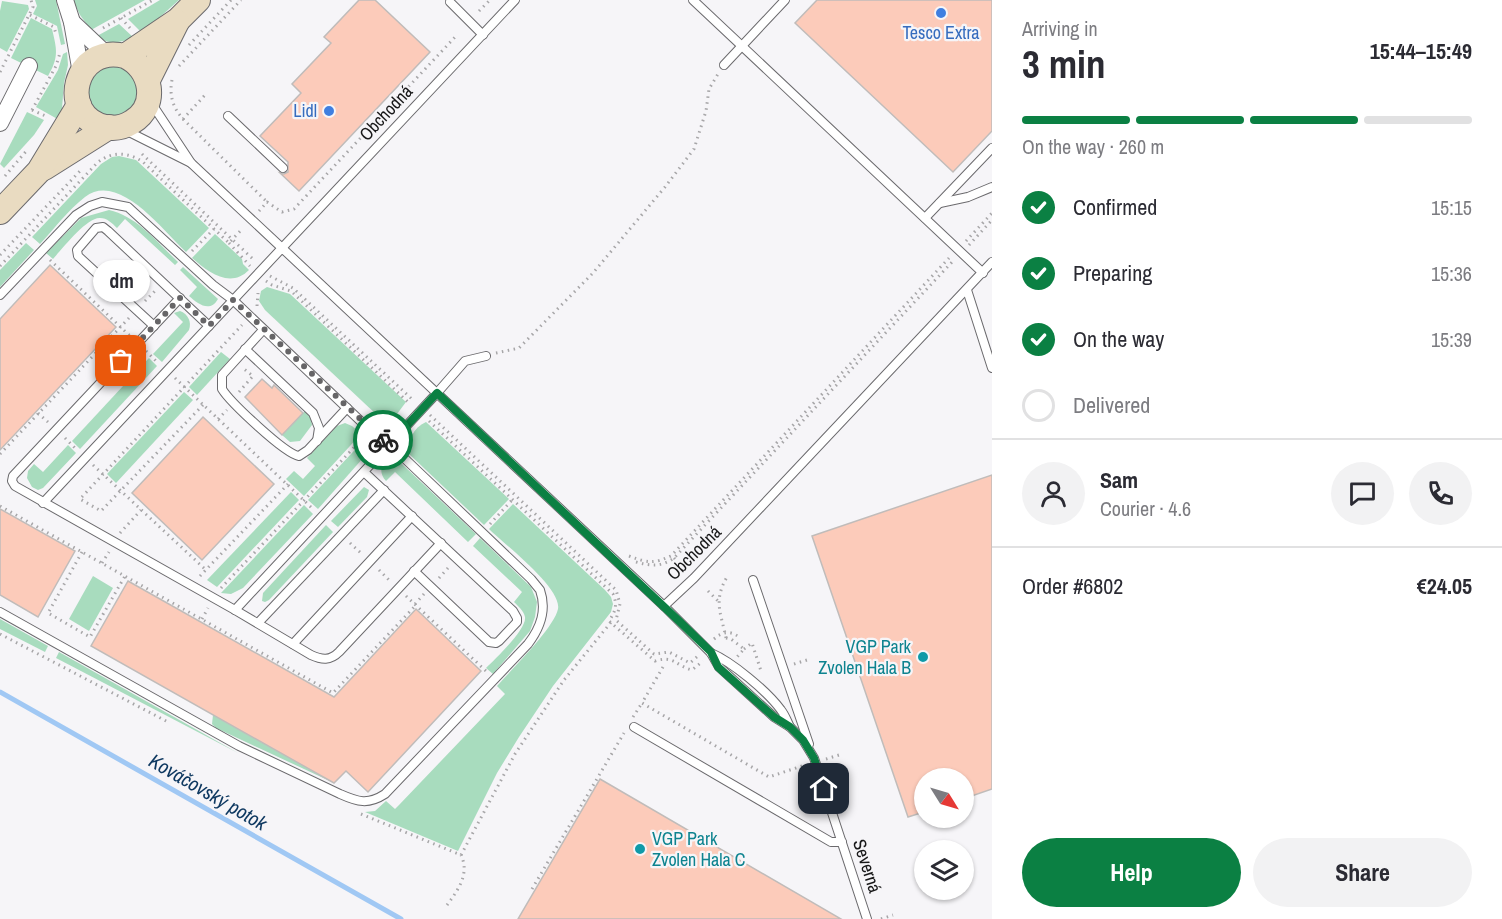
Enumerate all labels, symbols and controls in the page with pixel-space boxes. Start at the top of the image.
marker: Tesco Extra [934,6,948,20]
text: Arriving in [1022,15,1098,42]
place label: Tesco Extra [902,20,980,45]
text: 15:44–15:49 [1370,36,1472,66]
text: 3 min [1022,38,1106,90]
street label: Obchodná [353,79,418,146]
place label: Lidl [293,98,317,123]
marker: Lidl [322,104,336,118]
text: On the way · 260 m [1022,133,1164,160]
icon: check [1022,191,1055,224]
text: Confirmed [1073,192,1157,222]
text: 15:15 [1431,194,1472,221]
icon: check [1022,257,1055,290]
text: Preparing [1073,258,1152,288]
callout: dm [92,259,150,301]
text: 15:36 [1431,260,1472,287]
text: dm [109,267,134,294]
icon: check [1022,323,1055,356]
text: On the way [1073,324,1164,354]
text: 15:39 [1431,326,1472,353]
pin [95,335,146,386]
icon: bag [104,344,137,377]
text: Delivered [1073,390,1150,420]
courier [353,410,413,470]
icon: bike [367,424,400,457]
button: person [1022,462,1085,525]
button: chat [1331,462,1394,525]
button: phone [1409,462,1472,525]
text: Sam [1100,465,1138,495]
text: Courier · 4.6 [1100,495,1191,522]
street label: Obchodná [661,520,727,586]
text: Order #6802 [1022,571,1123,601]
text: €24.05 [1417,571,1472,601]
place label: VGP Park Zvolen Hala B [818,634,912,680]
marker: VGP Park Zvolen Hala B [916,650,930,664]
water label: Kováčovský potok [144,747,273,837]
pin [798,763,849,814]
north arrow [914,768,974,828]
map controls [914,768,974,900]
icon: home [807,772,840,805]
place label: VGP Park Zvolen Hala C [652,826,746,872]
street label: Severná [847,836,888,896]
button: Help [1022,838,1241,907]
button: Share [1253,838,1472,907]
button: layers [914,840,974,900]
marker: VGP Park Zvolen Hala C [633,842,647,856]

